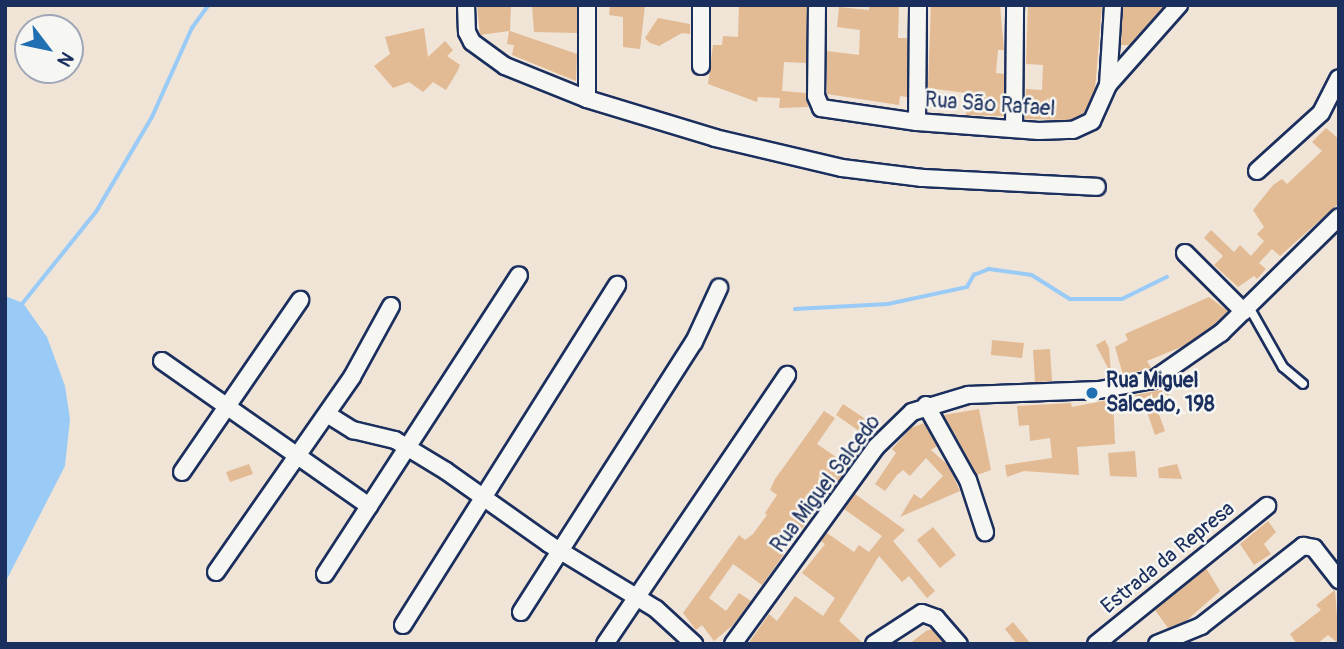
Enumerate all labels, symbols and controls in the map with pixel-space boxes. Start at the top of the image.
north arrow [14,14,84,84]
text: N [52,47,79,71]
street label: Rua São Rafael [924,88,1056,122]
place label: Rua Miguel Salcedo, 198 [1106,368,1215,418]
marker: Rua Miguel Salcedo, 198 [1084,385,1100,401]
street label: Rua Miguel Salcedo [766,410,886,558]
street label: Estrada da Represa [1096,497,1240,619]

